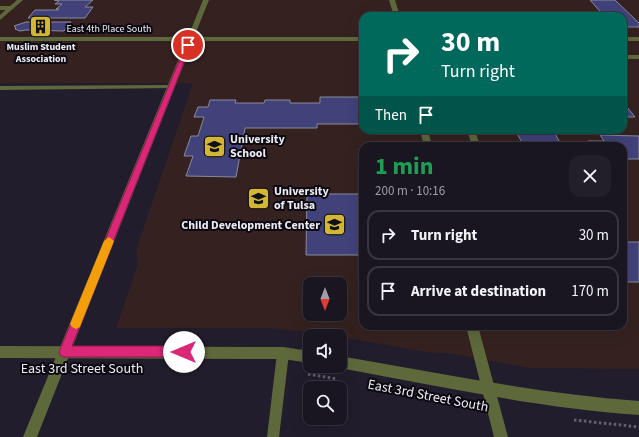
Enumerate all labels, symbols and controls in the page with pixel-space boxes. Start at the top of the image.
building icon: Muslim Student Association [28,14,54,40]
street label: East 4th Place South [66,22,152,36]
text: 30 m [441,22,500,62]
pin [171,28,205,62]
icon: right [375,28,427,80]
icon: arrive [177,34,199,56]
place label: Muslim Student Association [6,40,76,66]
text: Turn right [441,59,515,84]
icon: arrive [415,104,437,126]
text: Then [375,105,407,126]
place label: University School [230,131,285,162]
school or university icon: University School [202,133,228,159]
text: 1 min [375,149,433,184]
button: close [569,155,611,197]
text: 200 m · 10:16 [375,182,445,200]
place label: University of Tulsa [274,183,329,214]
school or university icon: University of Tulsa [245,185,271,211]
school or university icon: Child Development Center [322,212,348,238]
place label: Child Development Center [181,217,320,234]
icon: right [377,224,399,246]
text: Turn right [411,225,477,246]
text: 30 m [579,225,609,246]
north arrow [303,277,347,321]
map controls [303,277,347,425]
icon: arrive [377,280,399,302]
text: Arrive at destination [411,281,546,302]
text: 170 m [571,281,609,302]
button: sound [303,329,347,373]
position arrow [163,331,205,373]
street label: East 3rd Street South [21,359,143,379]
street label: East 3rd Street South [366,374,490,418]
button: search [303,381,347,425]

